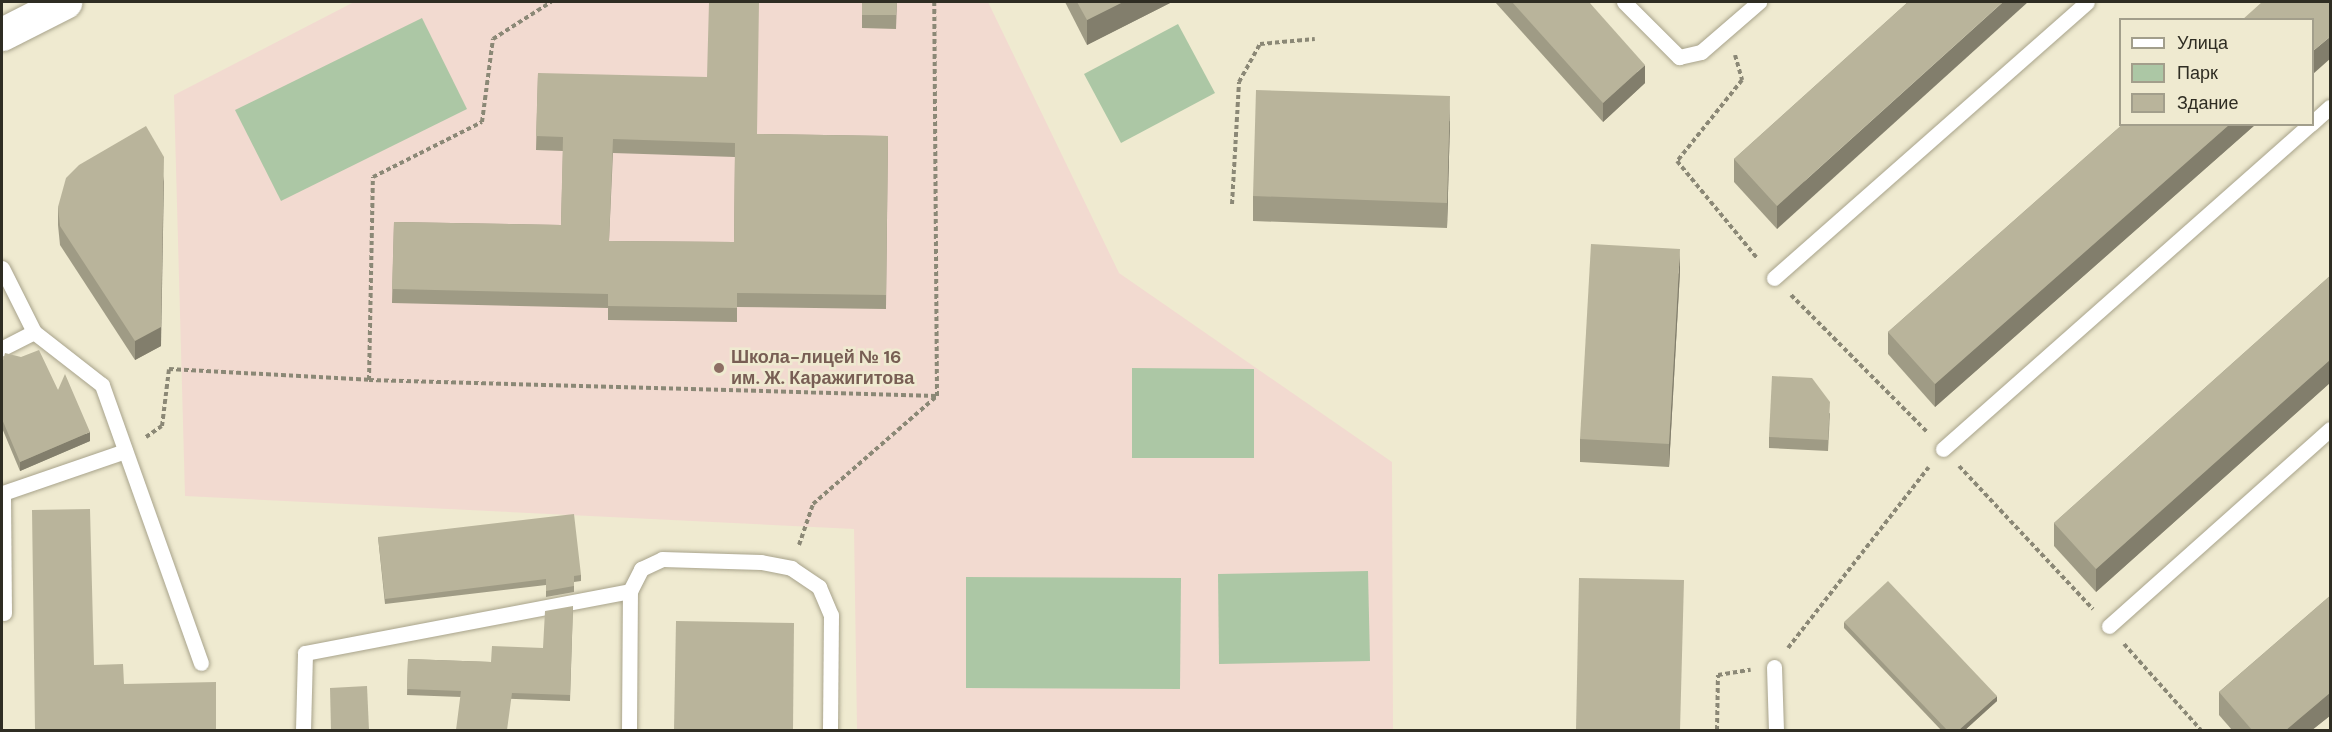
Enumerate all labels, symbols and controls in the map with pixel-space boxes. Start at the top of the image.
legend [2119,18,2314,126]
text: Улица [2177,31,2228,55]
text: Парк [2177,61,2218,85]
text: Здание [2177,91,2238,115]
place label: Школа-лицей № 16 им. Ж. Каражигитова [731,347,914,389]
marker: Школа-лицей № 16 им. Ж. Каражигитова [712,361,726,375]

